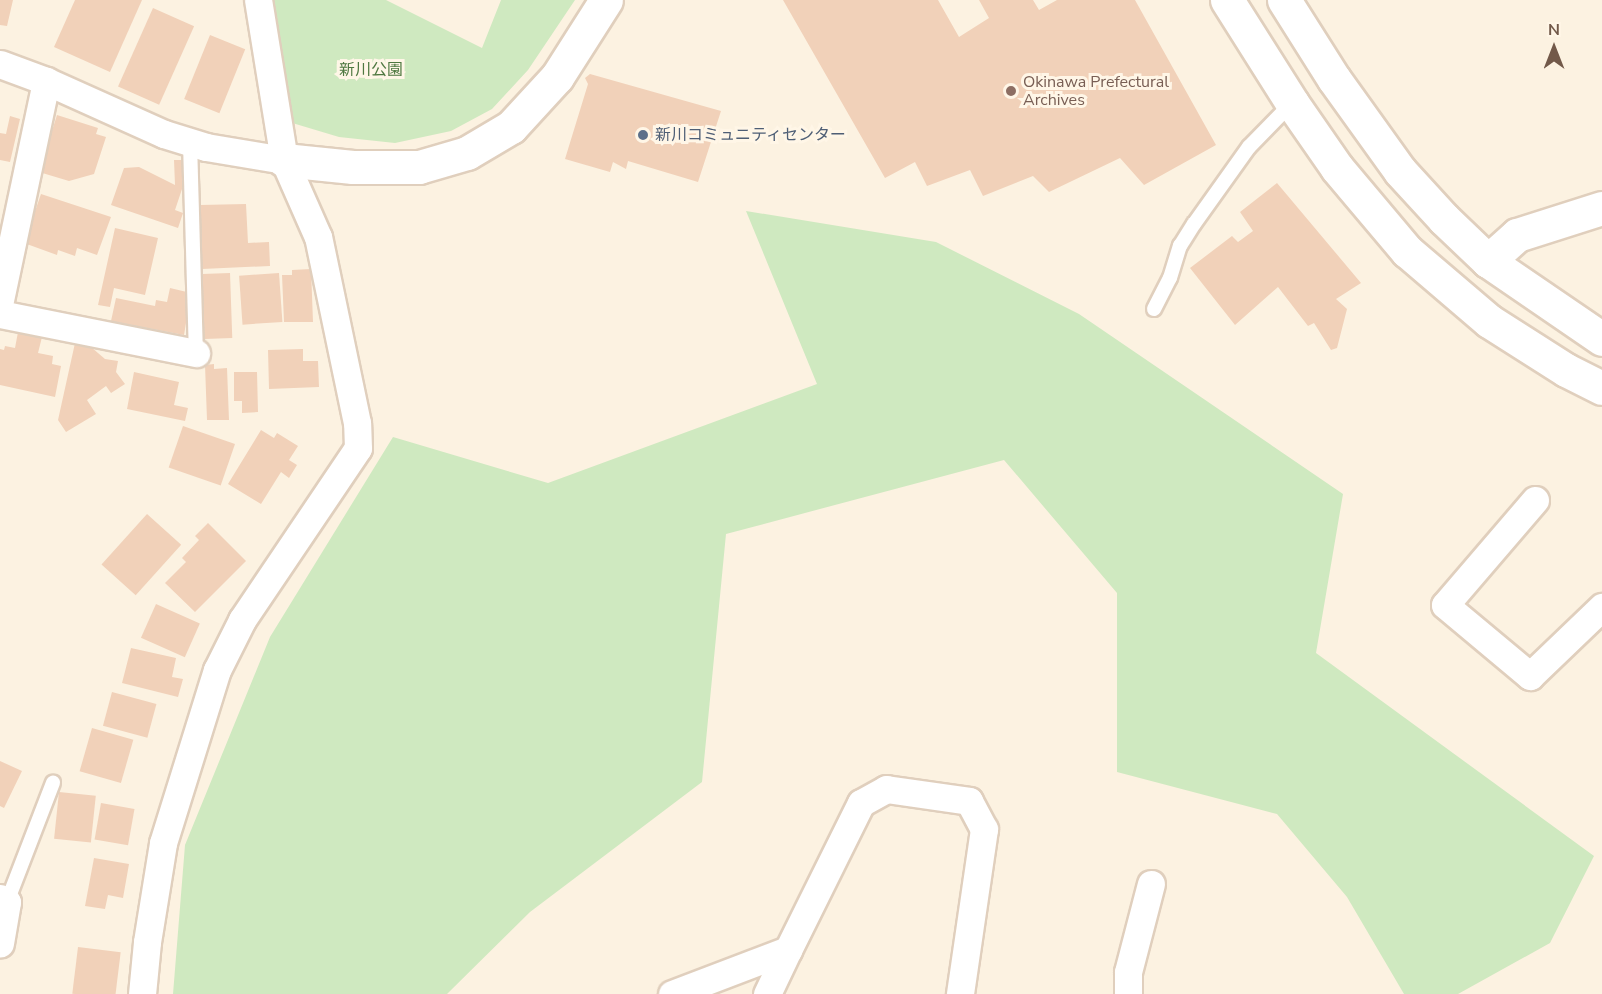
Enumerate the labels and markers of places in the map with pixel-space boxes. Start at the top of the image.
place label: Okinawa Prefectural Archives [1023,72,1169,110]
marker: Okinawa Prefectural Archives [1004,84,1018,98]
place label: 新川コミュニティセンター [655,125,847,145]
marker: 新川コミュニティセンター [636,128,650,142]

